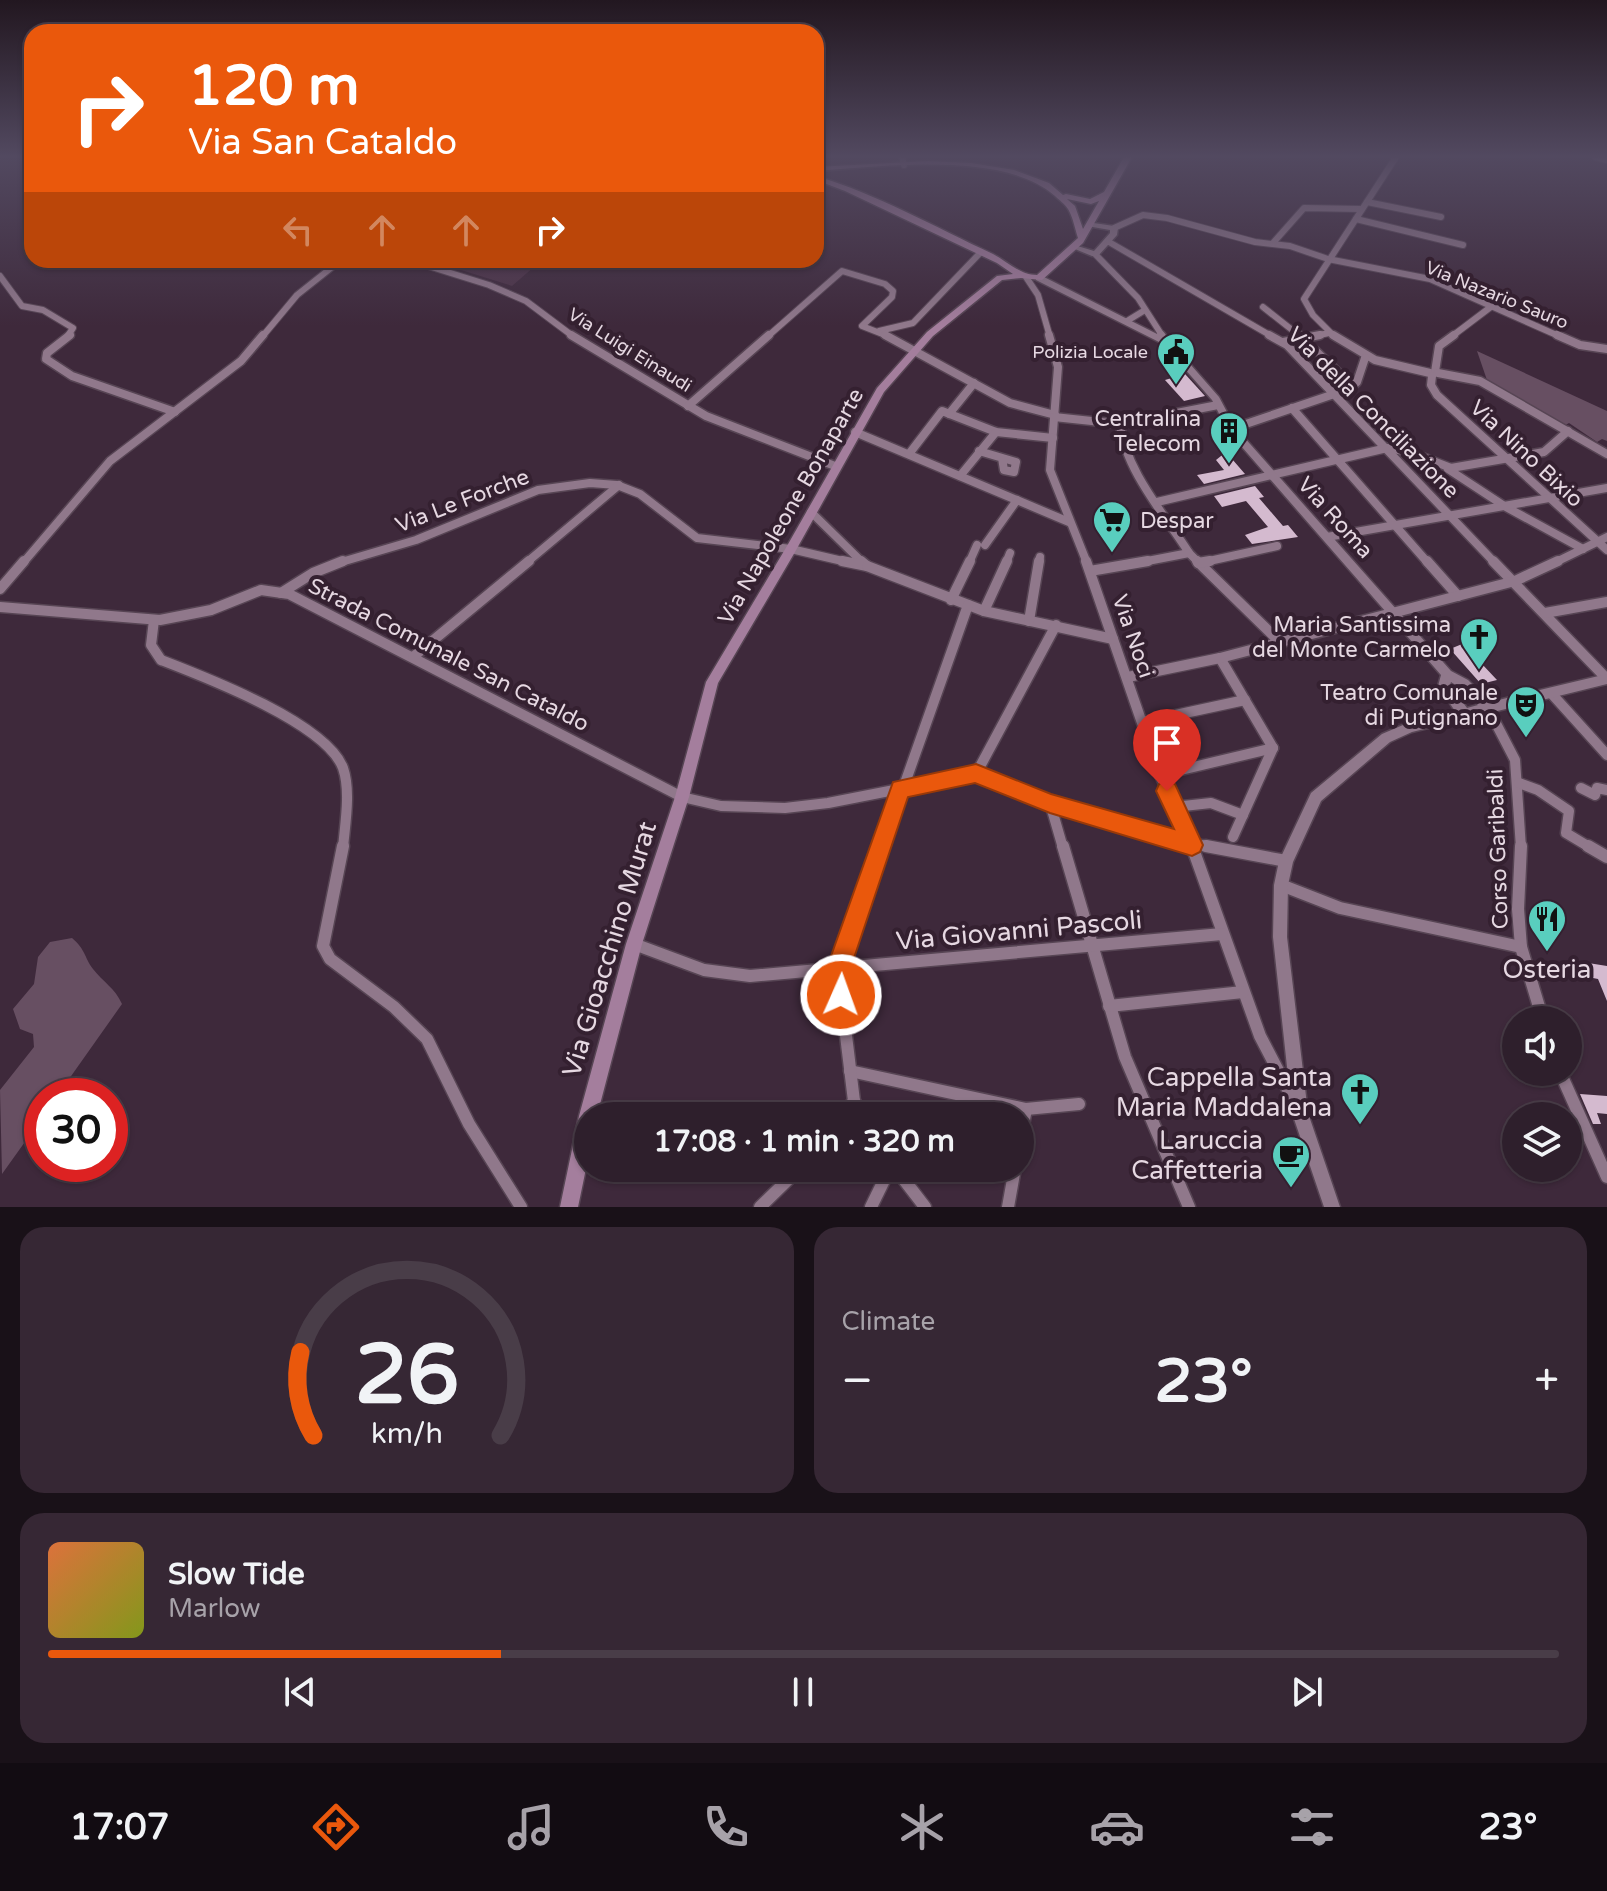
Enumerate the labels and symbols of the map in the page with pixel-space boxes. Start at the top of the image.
street label: Via Nazario Sauro [1422,256,1572,334]
street label: Via Luigi Einaudi [564,303,696,397]
street label: Via della Conciliazione [1282,322,1464,504]
public building icon: Polizia Locale [1155,331,1197,386]
place label: Polizia Locale [1032,341,1148,363]
street label: Via Napoleone Bonaparte [712,384,869,629]
street label: Via Nino Bixio [1464,395,1588,513]
place label: Centralina Telecom [1095,406,1201,457]
building icon: Centralina Telecom [1208,410,1250,465]
street label: Via Le Forche [392,464,533,538]
street label: Via Roma [1292,472,1378,564]
supermarket icon: Despar [1091,499,1133,554]
place label: Despar [1140,508,1214,534]
street label: Strada Comunale San Cataldo [304,573,593,737]
street label: Via Noci [1107,591,1159,681]
place label: Maria Santissima del Monte Carmelo [1252,612,1451,663]
church icon: Maria Santissima del Monte Carmelo [1458,616,1500,671]
place label: Teatro Comunale di Putignano [1320,680,1498,731]
theatre icon: Teatro Comunale di Putignano [1505,684,1547,739]
pin [1133,709,1201,791]
street label: Corso Garibaldi [1482,768,1514,930]
street label: Via Gioacchino Murat [556,818,663,1081]
restaurant icon: Osteria [1526,898,1568,953]
street label: Via Giovanni Pascoli [895,904,1143,957]
position arrow [799,953,883,1037]
place label: Osteria [1503,954,1591,985]
place label: Cappella Santa Maria Maddalena [1116,1062,1332,1123]
church icon: Cappella Santa Maria Maddalena [1339,1071,1381,1126]
speed limit sign: 30 [24,1078,128,1182]
place label: Laruccia Caffetteria [1131,1125,1263,1186]
cafe icon: Laruccia Caffetteria [1270,1134,1312,1189]

